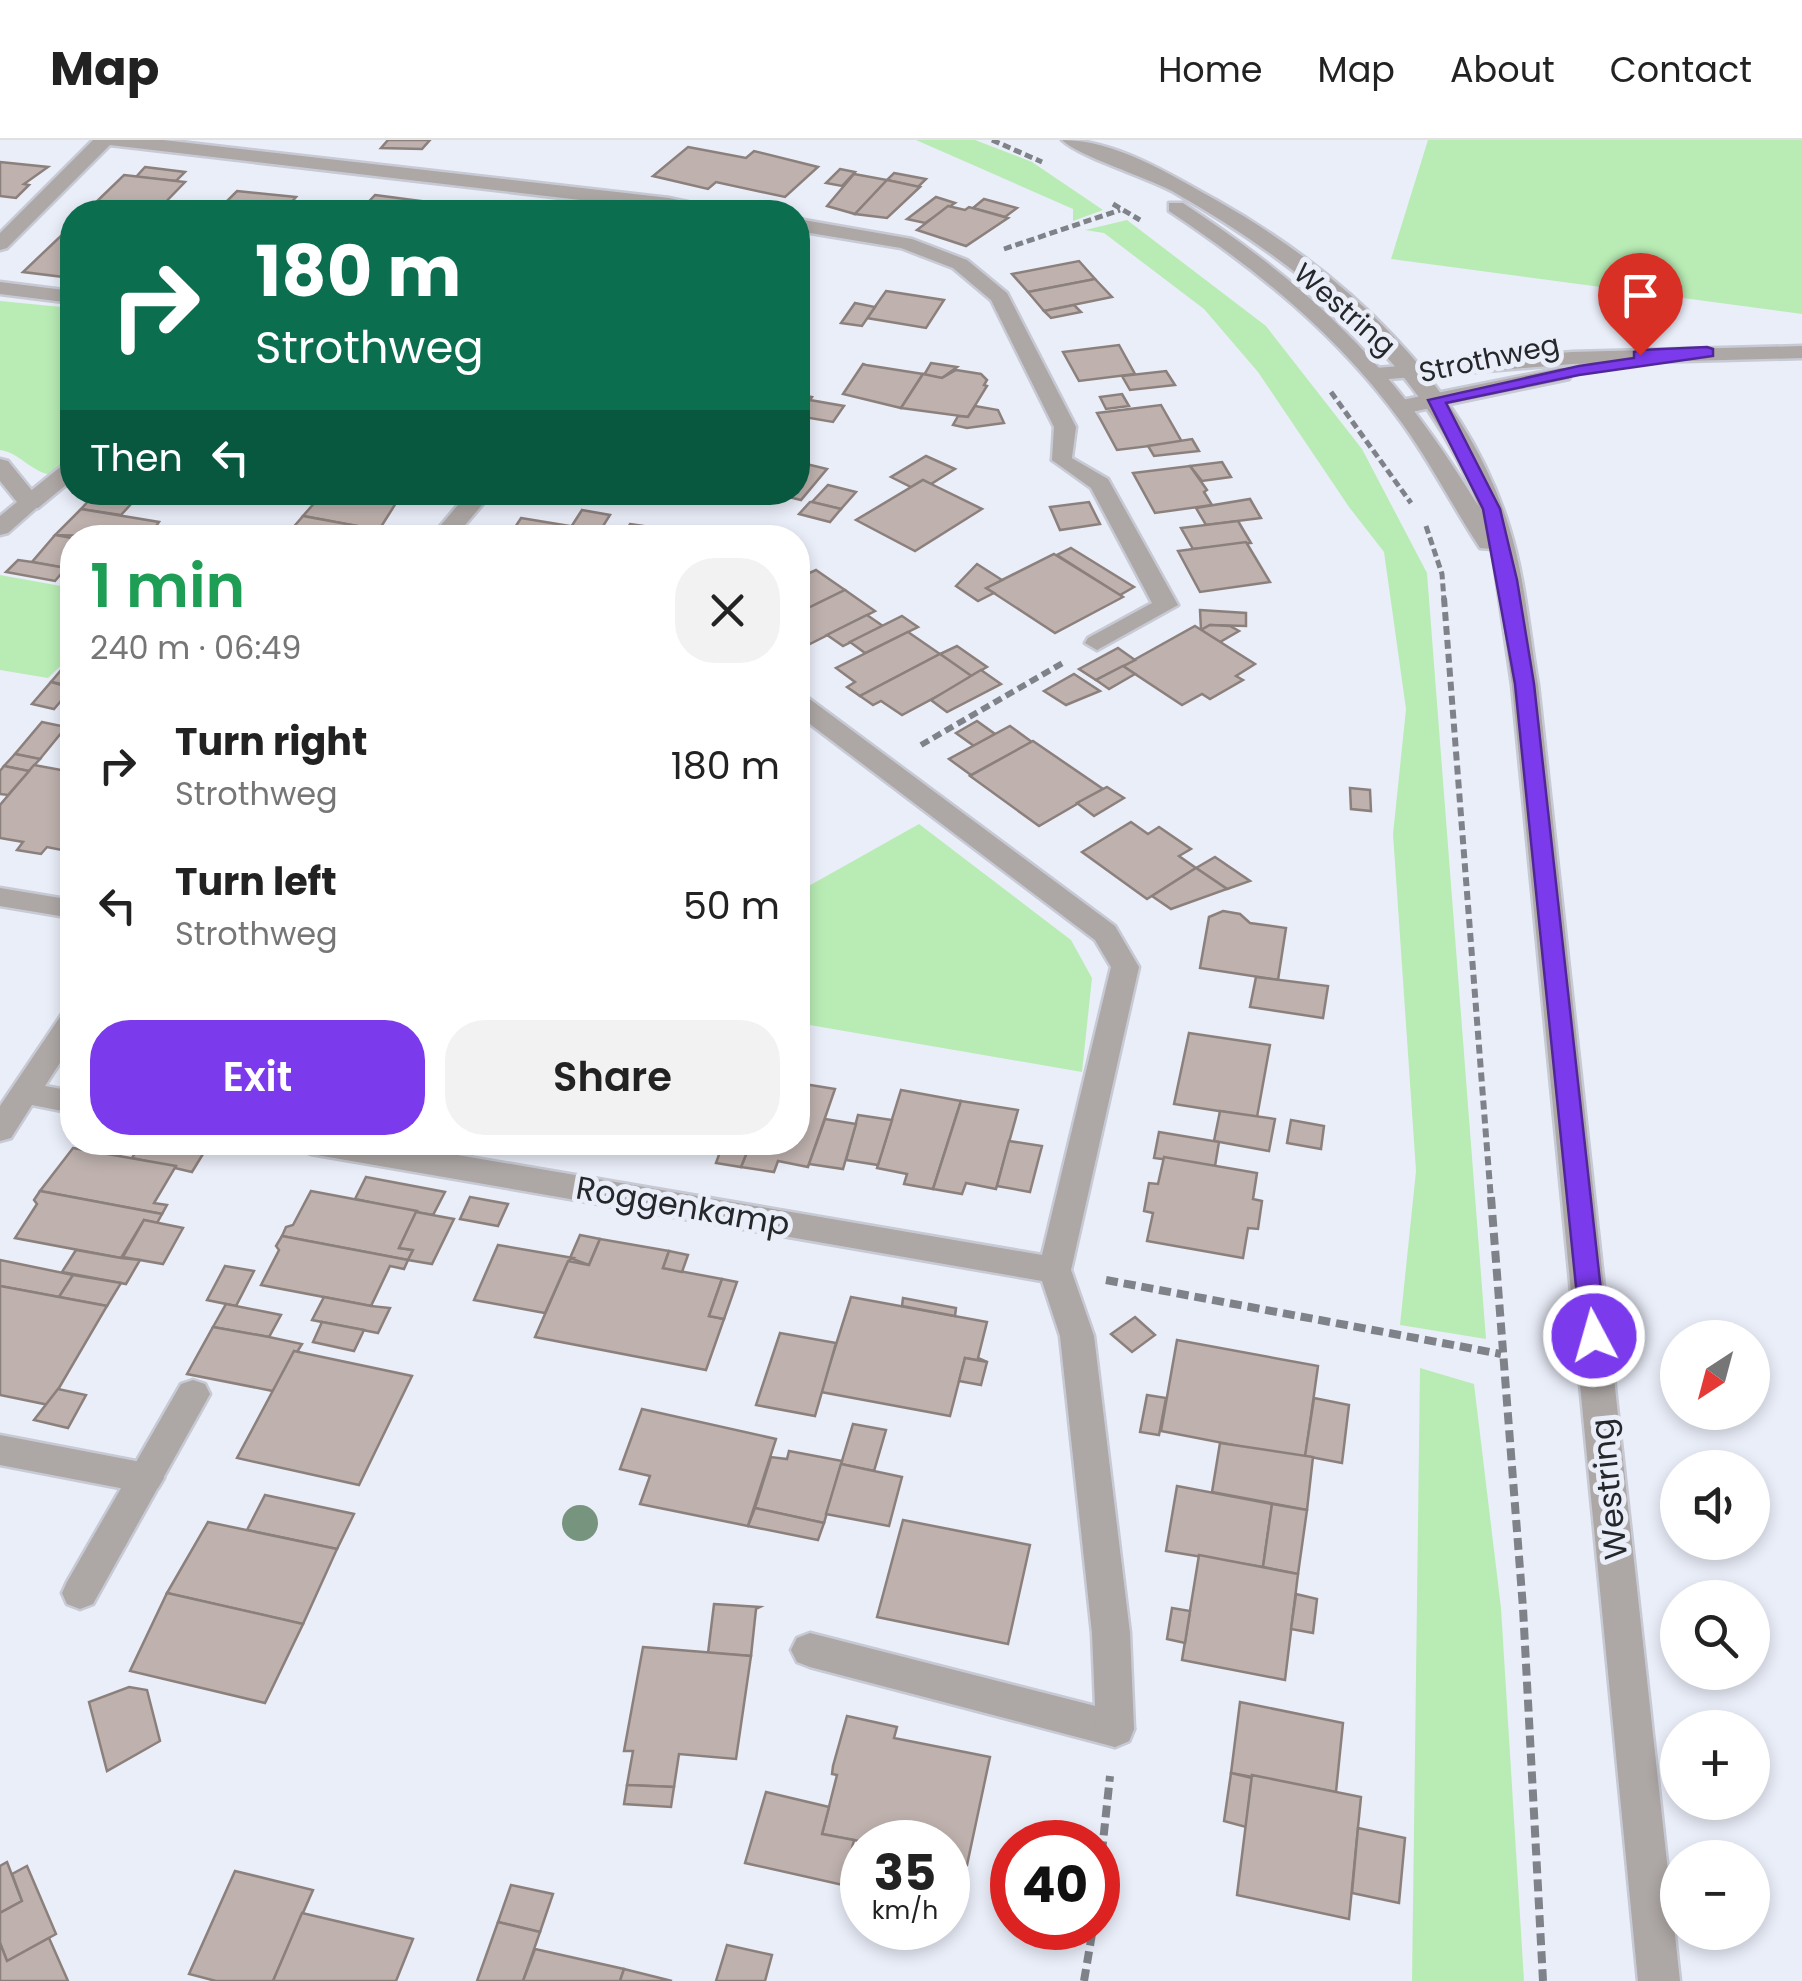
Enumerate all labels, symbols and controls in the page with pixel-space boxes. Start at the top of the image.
text: Map [50,35,159,102]
text: Home [1158,45,1263,94]
text: Map [1318,45,1395,94]
text: About [1450,45,1555,94]
text: Contact [1610,45,1752,94]
text: 180 m [255,222,461,321]
icon: right [90,240,220,370]
pin [1598,253,1683,356]
street label: Westring [1285,254,1404,365]
icon: arrive [1613,268,1668,323]
text: Strothweg [255,316,484,379]
street label: Strothweg [1415,325,1563,392]
icon: left [203,430,258,485]
text: Then [90,431,183,484]
text: 1 min [90,544,245,628]
button: close [675,558,780,663]
text: 240 m · 06:49 [90,625,302,670]
text: Turn right [175,715,367,768]
icon: right [90,738,145,793]
text: 180 m [671,739,780,792]
text: Strothweg [175,771,338,816]
text: Turn left [175,855,337,908]
icon: left [90,878,145,933]
text: 50 m [683,879,780,932]
text: Strothweg [175,911,338,956]
button: Exit [90,1020,425,1135]
button: Share [445,1020,780,1135]
street label: Roggenkamp [573,1165,793,1246]
position arrow [1542,1284,1646,1388]
north arrow [1660,1320,1770,1430]
map controls [1660,1320,1770,1950]
street label: Westring [1579,1416,1638,1562]
button: sound [1660,1450,1770,1560]
button: search [1660,1580,1770,1690]
button: + [1660,1710,1770,1820]
speed limit sign: 40 [990,1820,1120,1950]
text: 35 [874,1837,936,1908]
button: − [1660,1840,1770,1950]
text: km/h [872,1893,938,1928]

